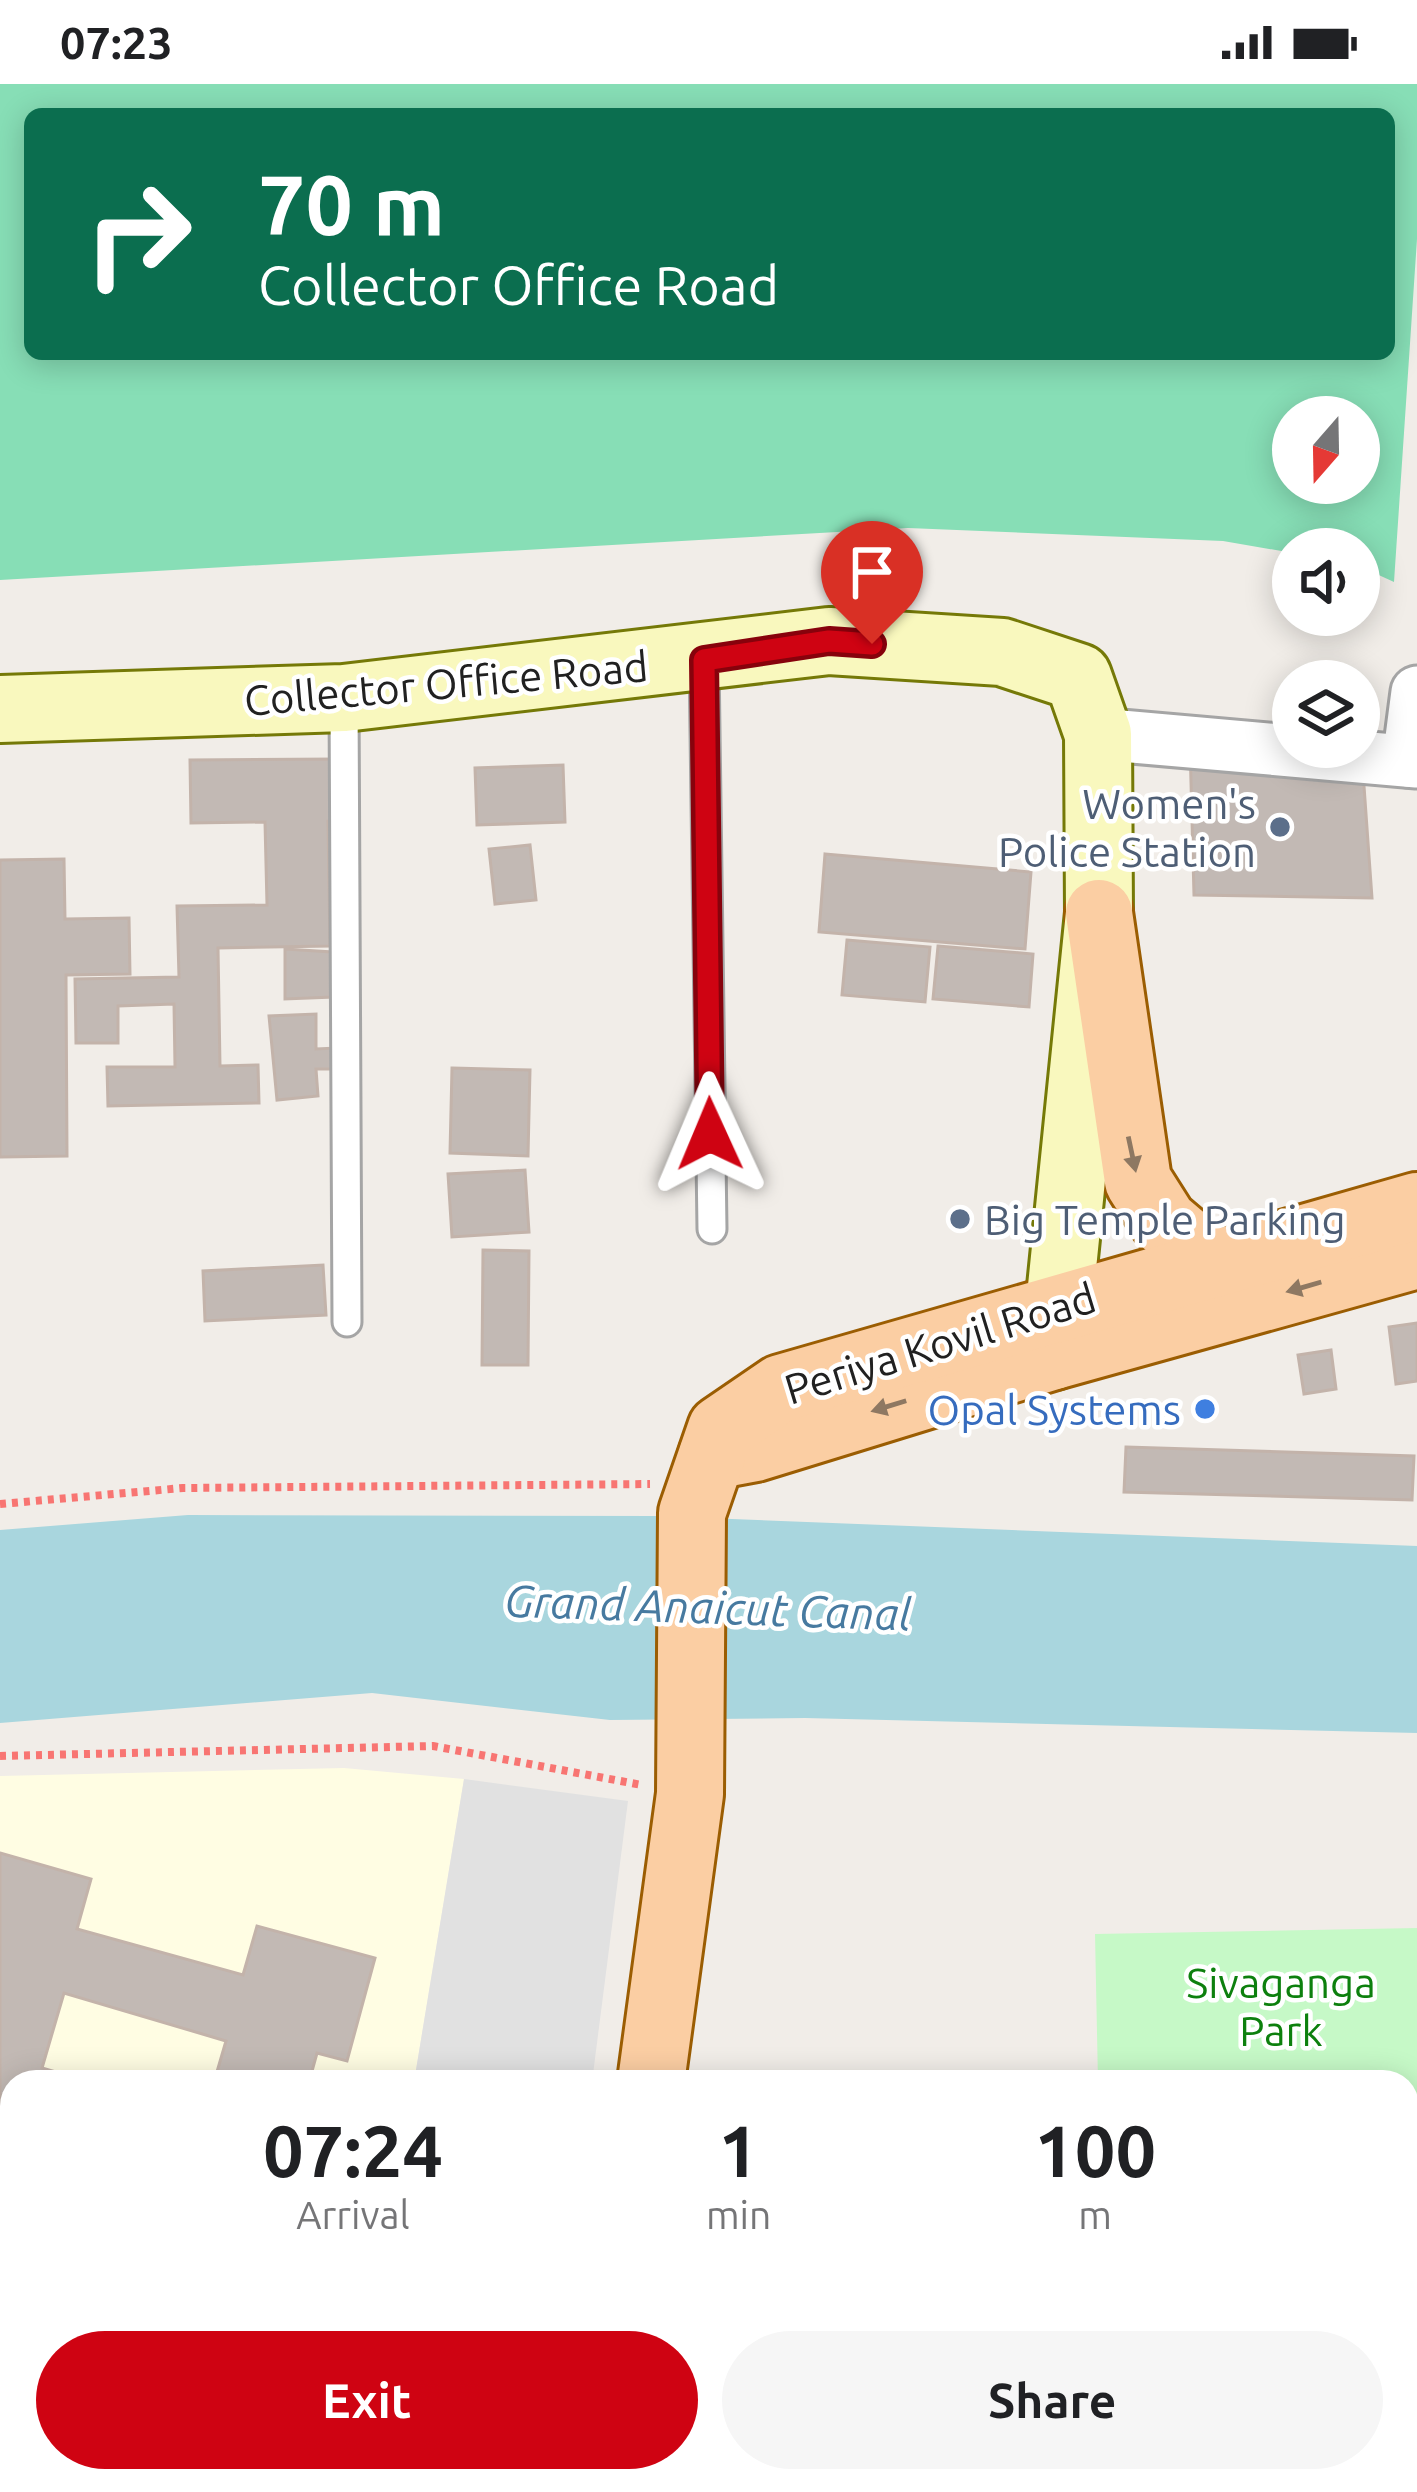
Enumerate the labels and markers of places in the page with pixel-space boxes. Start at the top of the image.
pin [821,521,923,644]
place label: Women's Police Station [998,780,1256,875]
marker: Women's Police Station [1267,814,1293,840]
place label: Big Temple Parking [984,1196,1346,1243]
marker: Big Temple Parking [947,1206,973,1232]
place label: Opal Systems [928,1386,1181,1433]
marker: Opal Systems [1192,1396,1218,1422]

